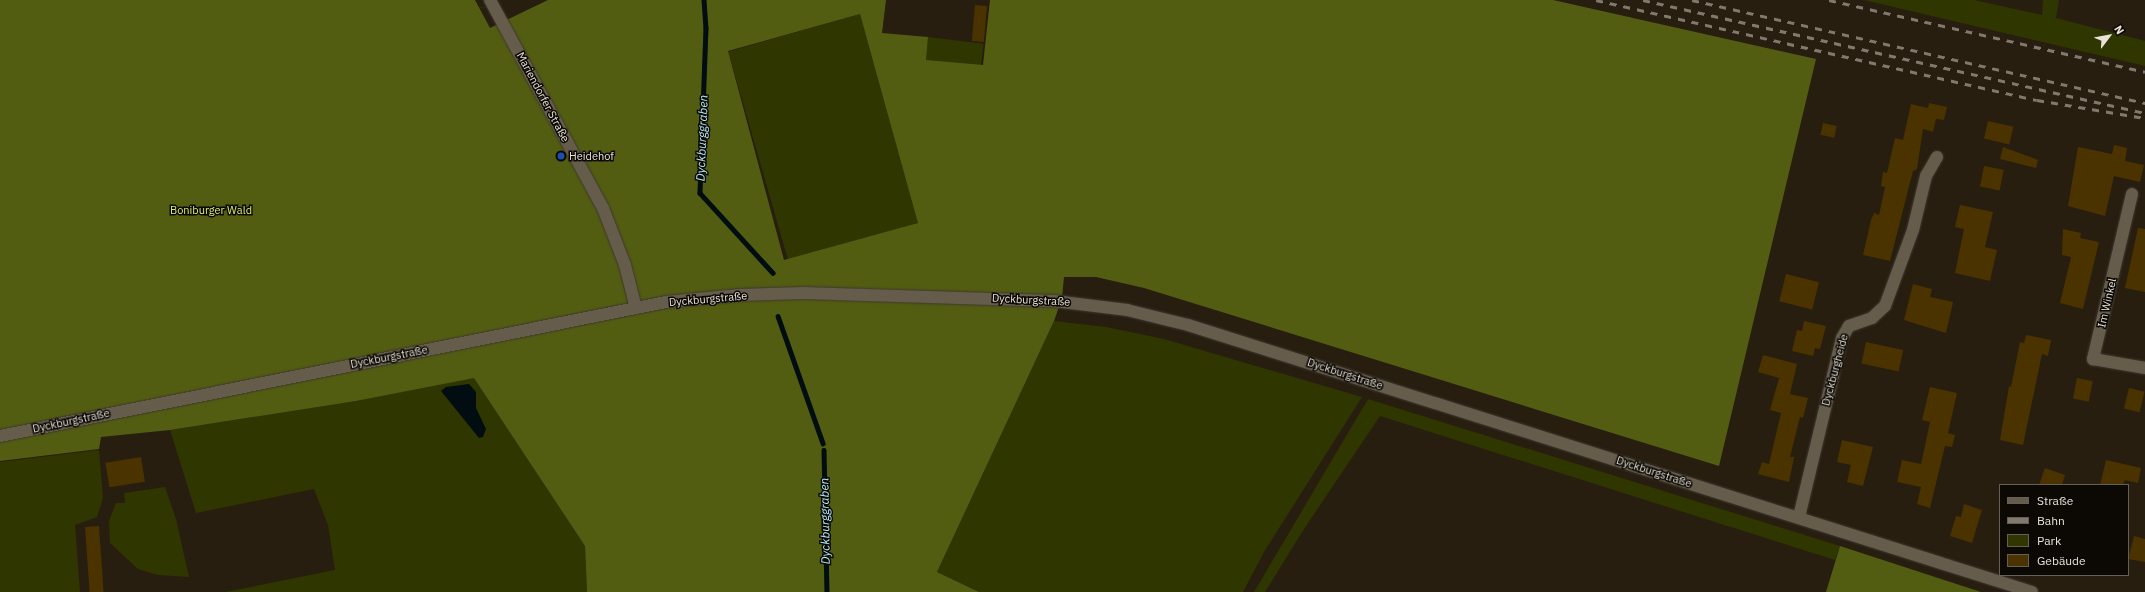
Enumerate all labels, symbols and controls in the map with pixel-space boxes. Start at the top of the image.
north arrow [2089,16,2129,56]
text: N [2111,23,2127,37]
street label: Mariendorfer Straße [514,50,572,144]
water label: Dyckburggraben [693,94,711,182]
place label: Heidehof [569,149,614,163]
marker: Heidehof [556,151,566,161]
park label: Boniburger Wald [170,203,252,217]
street label: Im Winkel [2095,277,2119,329]
street label: Dyckburgstraße [668,289,748,309]
street label: Dyckburgstraße [991,291,1071,309]
street label: Dyckburgheide [1819,333,1851,407]
street label: Dyckburgstraße [349,343,429,371]
street label: Dyckburgstraße [1306,356,1384,392]
street label: Dyckburgstraße [31,406,111,436]
street label: Dyckburgstraße [1615,454,1693,490]
water label: Dyckburggraben [817,478,833,564]
legend [1999,484,2129,576]
text: Straße [2037,493,2073,508]
text: Bahn [2037,513,2065,528]
text: Park [2037,533,2061,548]
text: Gebäude [2037,553,2086,568]

